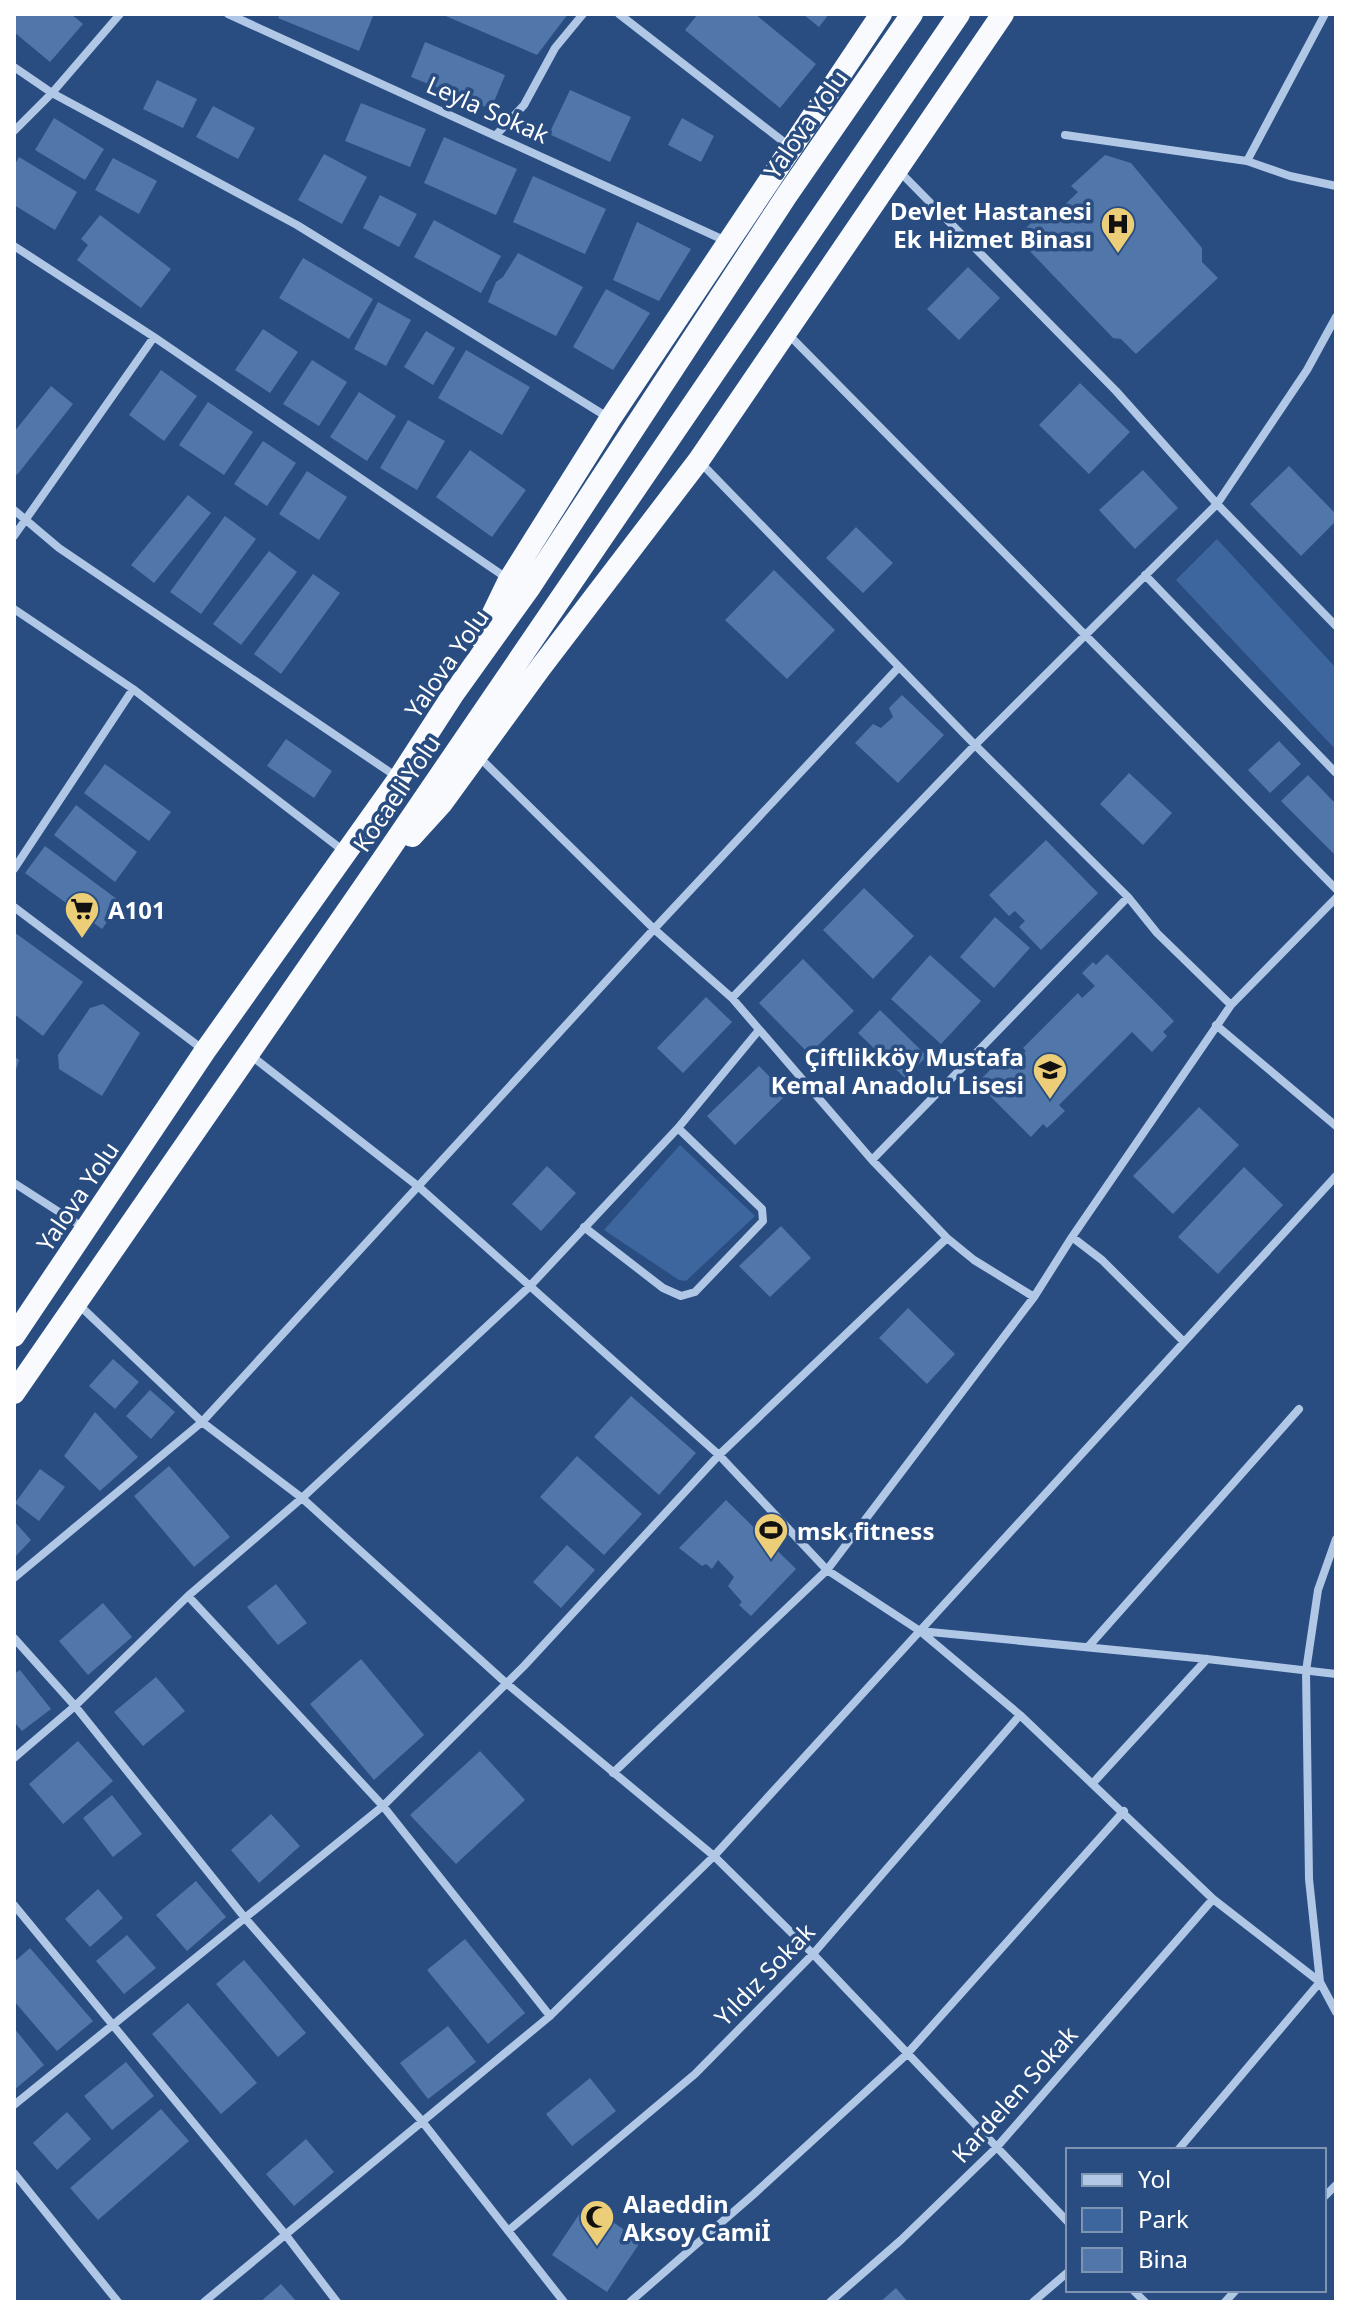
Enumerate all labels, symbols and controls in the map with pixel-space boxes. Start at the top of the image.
street label: Yalova Yolu [755,63,855,185]
street label: Leyla Sokak [422,67,555,151]
place label: Devlet Hastanesi Ek Hizmet Binası [890,194,1092,255]
hospital icon: Devlet Hastanesi Ek Hizmet Binası [1099,205,1137,255]
street label: Yalova Yolu [396,602,496,724]
street label: Kocaeli̇ Yolu [345,728,447,858]
supermarket icon: A101 [63,890,101,940]
place label: A101 [108,893,166,926]
place label: Çiftlikköy Mustafa Kemal Anadolu Lisesi [771,1040,1024,1101]
school or university icon: Çiftlikköy Mustafa Kemal Anadolu Lisesi [1031,1051,1069,1101]
street label: Yalova Yolu [28,1135,126,1257]
sports icon: msk fitness [752,1511,790,1561]
place label: msk fitness [797,1514,934,1547]
street label: Yıldız Sokak [707,1915,822,2033]
street label: Kardelen Sokak [944,2018,1084,2170]
legend [1066,2148,1326,2292]
text: Yol [1138,2162,1171,2195]
place label: Alaeddin Aksoy Camiİ [623,2187,771,2248]
mosque icon: Alaeddin Aksoy Camiİ [578,2198,616,2248]
text: Park [1138,2202,1189,2235]
text: Bina [1138,2242,1188,2275]

